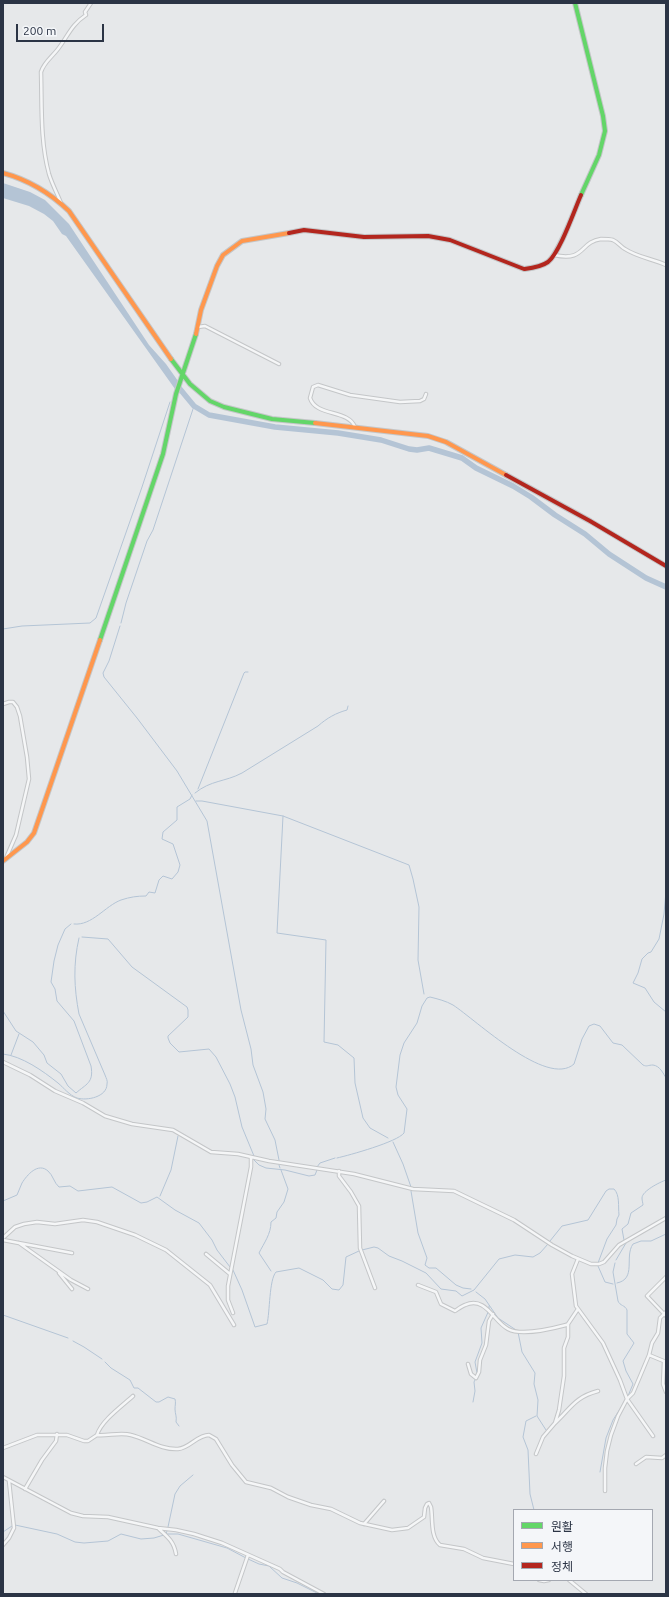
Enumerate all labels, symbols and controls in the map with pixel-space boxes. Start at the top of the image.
scale bar [18,16,106,42]
text: 200 m [23,24,56,37]
legend [513,1509,653,1581]
text: 원활 [551,1520,573,1533]
text: 서행 [551,1540,573,1553]
text: 정체 [551,1560,573,1573]

